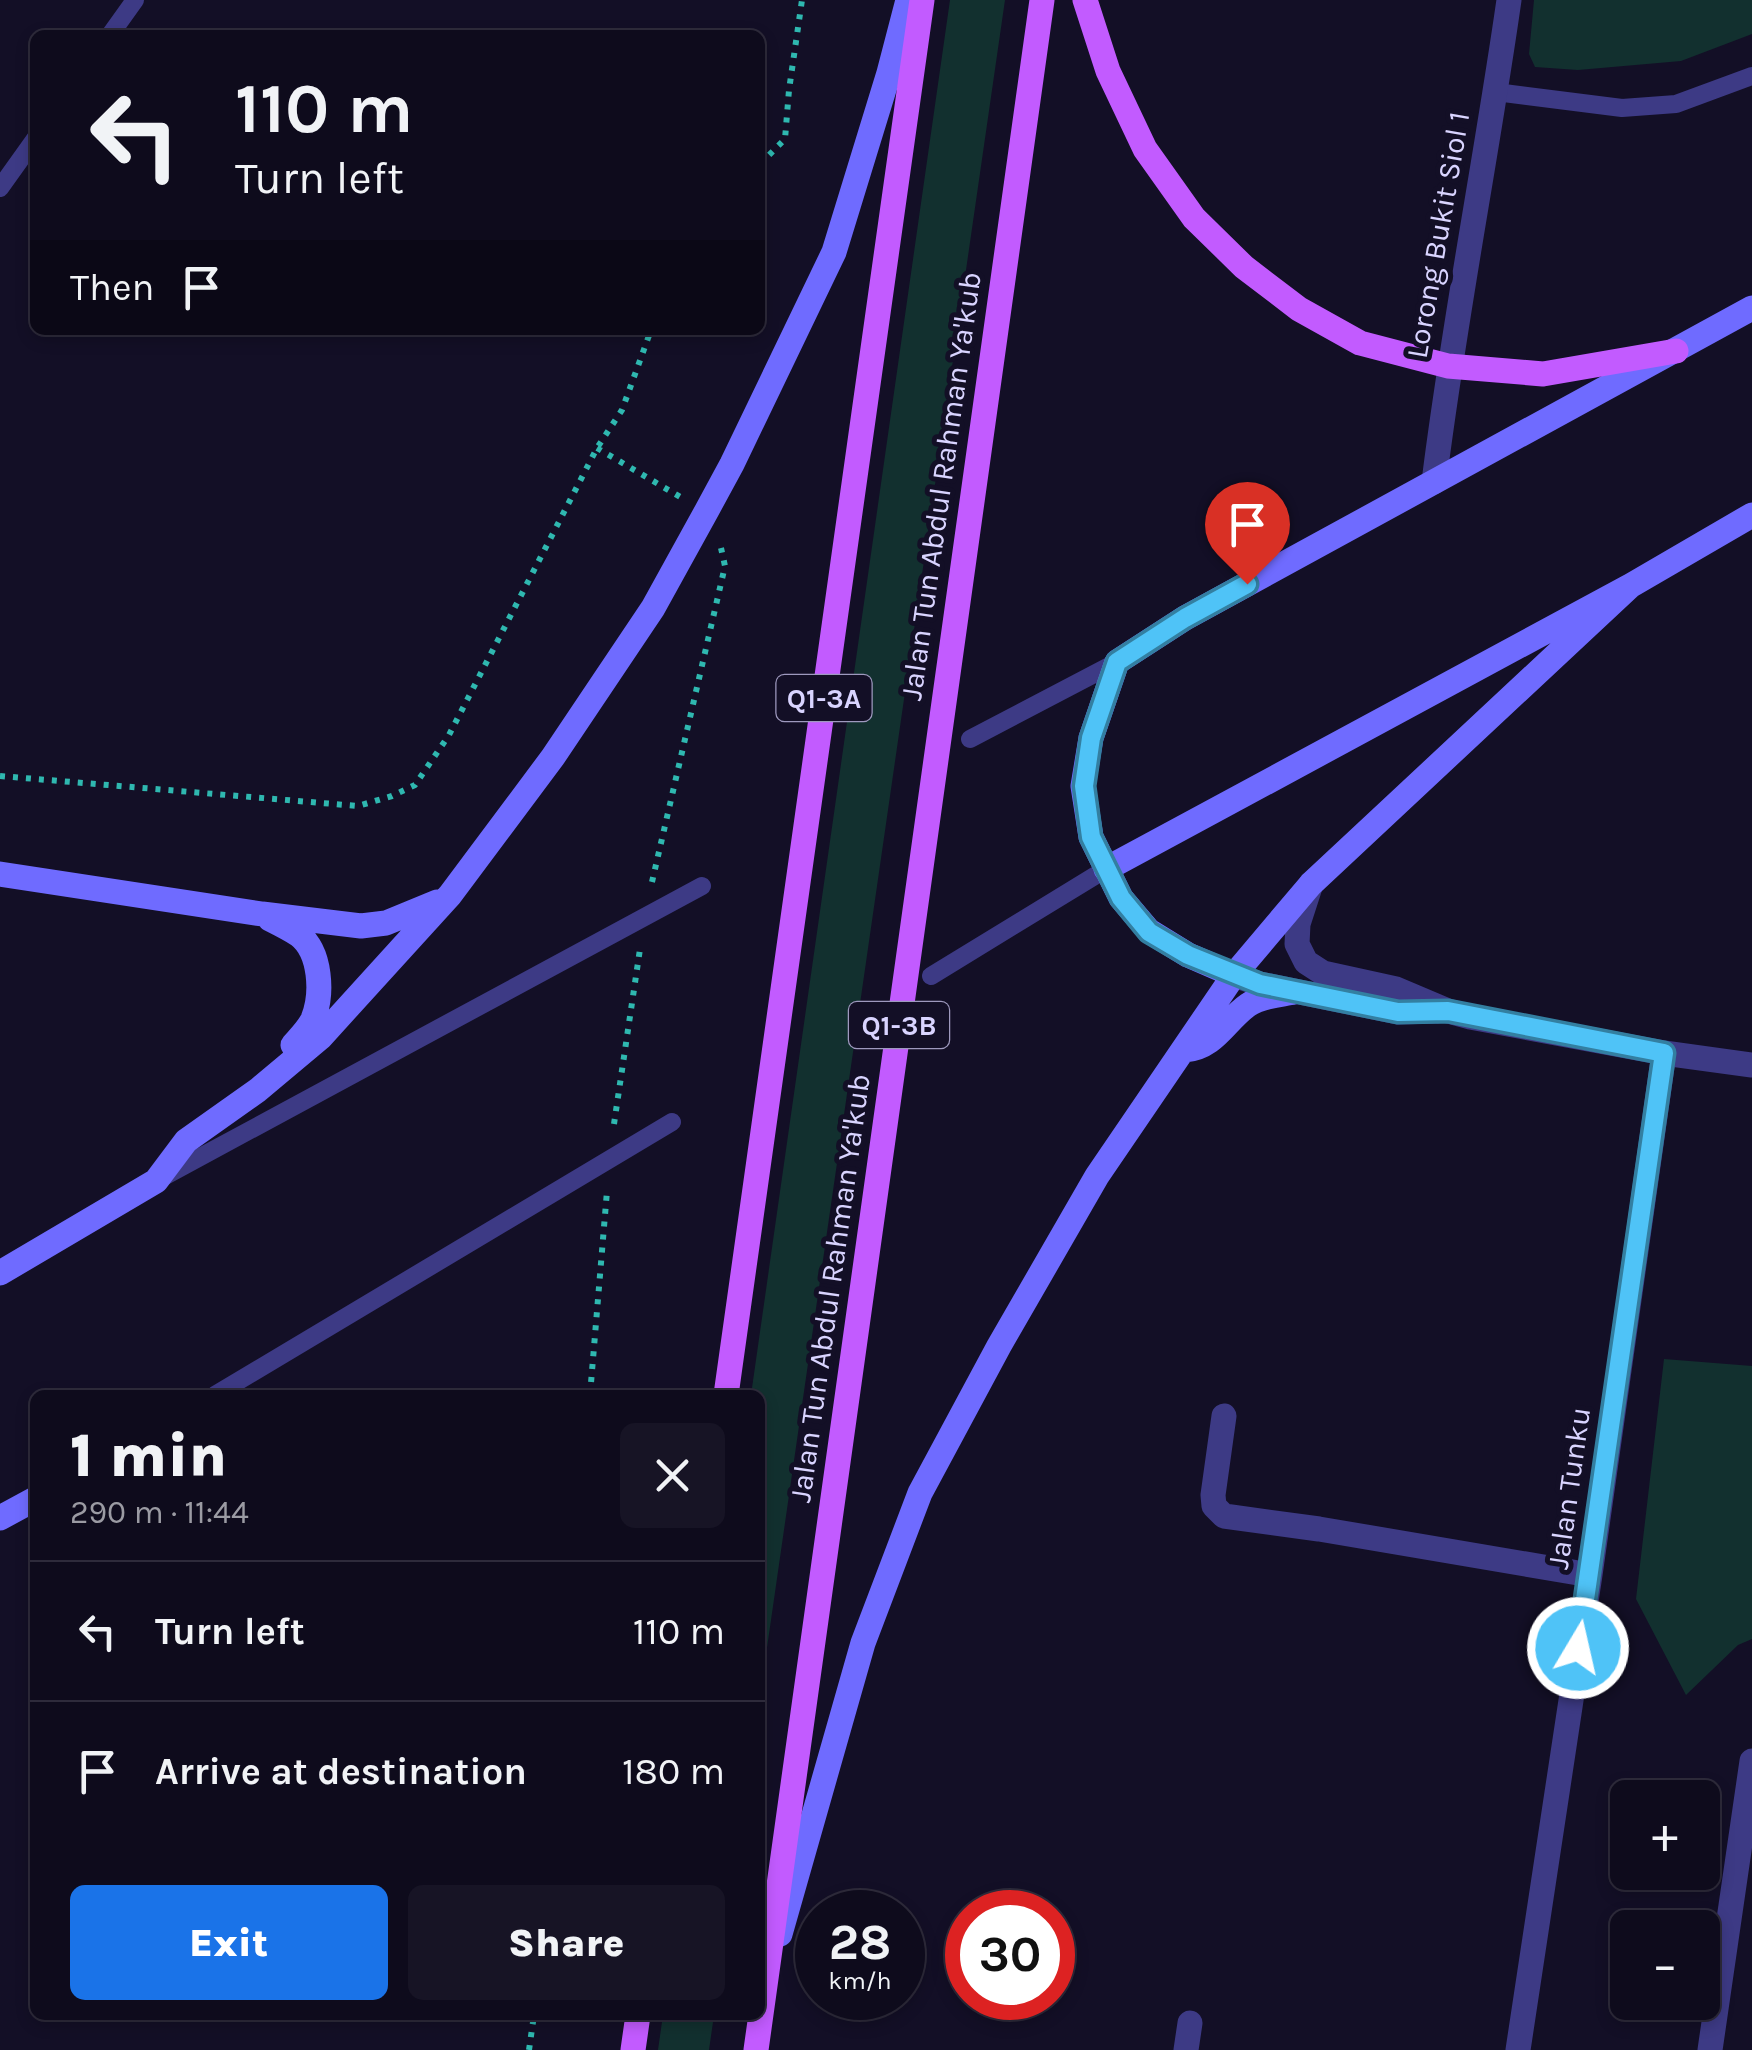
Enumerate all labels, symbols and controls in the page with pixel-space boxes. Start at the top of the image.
text: 110 m [235,68,413,150]
icon: left [70,70,200,200]
street label: Lorong Bukit Siol 1 [1399,109,1477,361]
text: Turn left [235,152,404,204]
icon: arrive [174,260,229,315]
text: Then [70,265,154,310]
street label: Jalan Tun Abdul Rahman Ya'kub [893,269,989,703]
pin [1205,482,1290,585]
icon: arrive [1220,497,1275,552]
road number: Q1-3A [776,675,872,721]
road number: Q1-3B [849,1002,949,1048]
street label: Jalan Tun Abdul Rahman Ya'kub [782,1071,878,1505]
street label: Jalan Tunku [1540,1405,1598,1571]
text: 1 min [70,1421,227,1491]
button: close [620,1423,725,1528]
text: 290 m · 11:44 [70,1494,249,1531]
position arrow [1526,1596,1630,1700]
icon: left [70,1604,125,1659]
text: Turn left [155,1609,305,1654]
text: 110 m [633,1609,725,1654]
icon: arrive [70,1744,125,1799]
text: Arrive at destination [155,1749,527,1794]
text: 180 m [622,1749,725,1794]
map controls [1610,1780,1720,2020]
button: + [1610,1780,1720,1890]
button: Exit [70,1885,388,2000]
button: Share [408,1885,725,2000]
speed limit sign: 30 [945,1890,1075,2020]
button: − [1610,1910,1720,2020]
text: 28 [829,1913,891,1972]
text: km/h [828,1966,892,1995]

